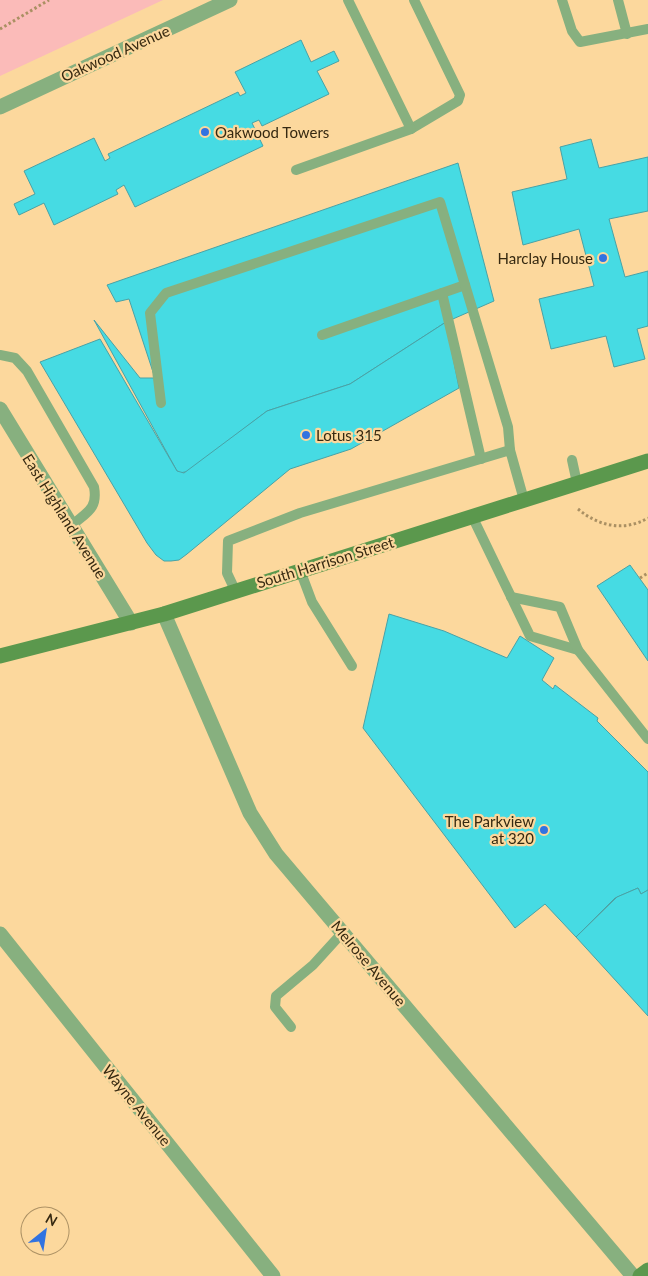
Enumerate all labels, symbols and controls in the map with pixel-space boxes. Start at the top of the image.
street label: Oakwood Avenue [58,21,172,85]
place label: Oakwood Towers [215,123,329,141]
marker: Oakwood Towers [199,126,211,138]
place label: Harclay House [497,249,593,267]
marker: Harclay House [597,252,609,264]
place label: Lotus 315 [316,426,382,444]
marker: Lotus 315 [300,429,312,441]
street label: East Highland Avenue [19,450,111,582]
street label: South Harrison Street [254,532,396,591]
place label: The Parkview at 320 [445,812,534,847]
marker: The Parkview at 320 [538,824,550,836]
street label: Melrose Avenue [328,917,410,1010]
street label: Wayne Avenue [99,1061,175,1149]
north arrow [20,1206,70,1256]
text: N [43,1209,61,1229]

